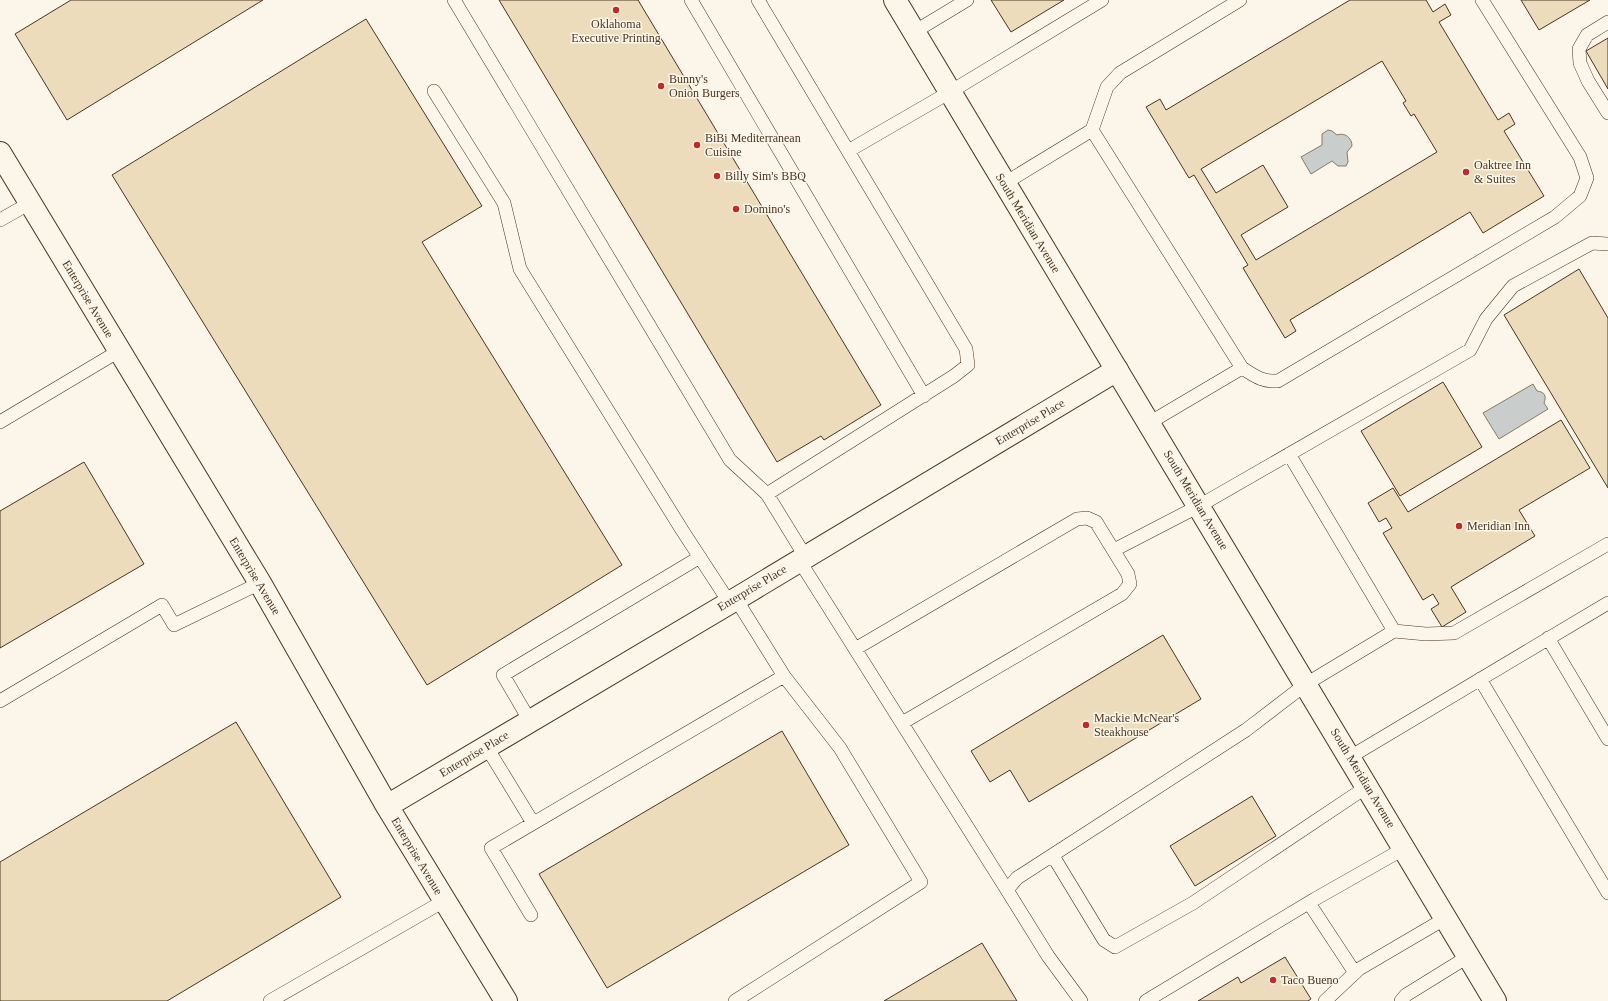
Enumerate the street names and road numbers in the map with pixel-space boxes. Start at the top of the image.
street label: South Meridian Avenue [993,171,1063,275]
street label: Enterprise Avenue [59,258,117,340]
street label: Enterprise Place [993,396,1067,448]
street label: South Meridian Avenue [1161,448,1231,552]
street label: Enterprise Avenue [226,535,284,617]
street label: Enterprise Place [715,562,789,614]
street label: South Meridian Avenue [1328,726,1398,830]
street label: Enterprise Place [437,728,511,780]
street label: Enterprise Avenue [388,815,446,897]

